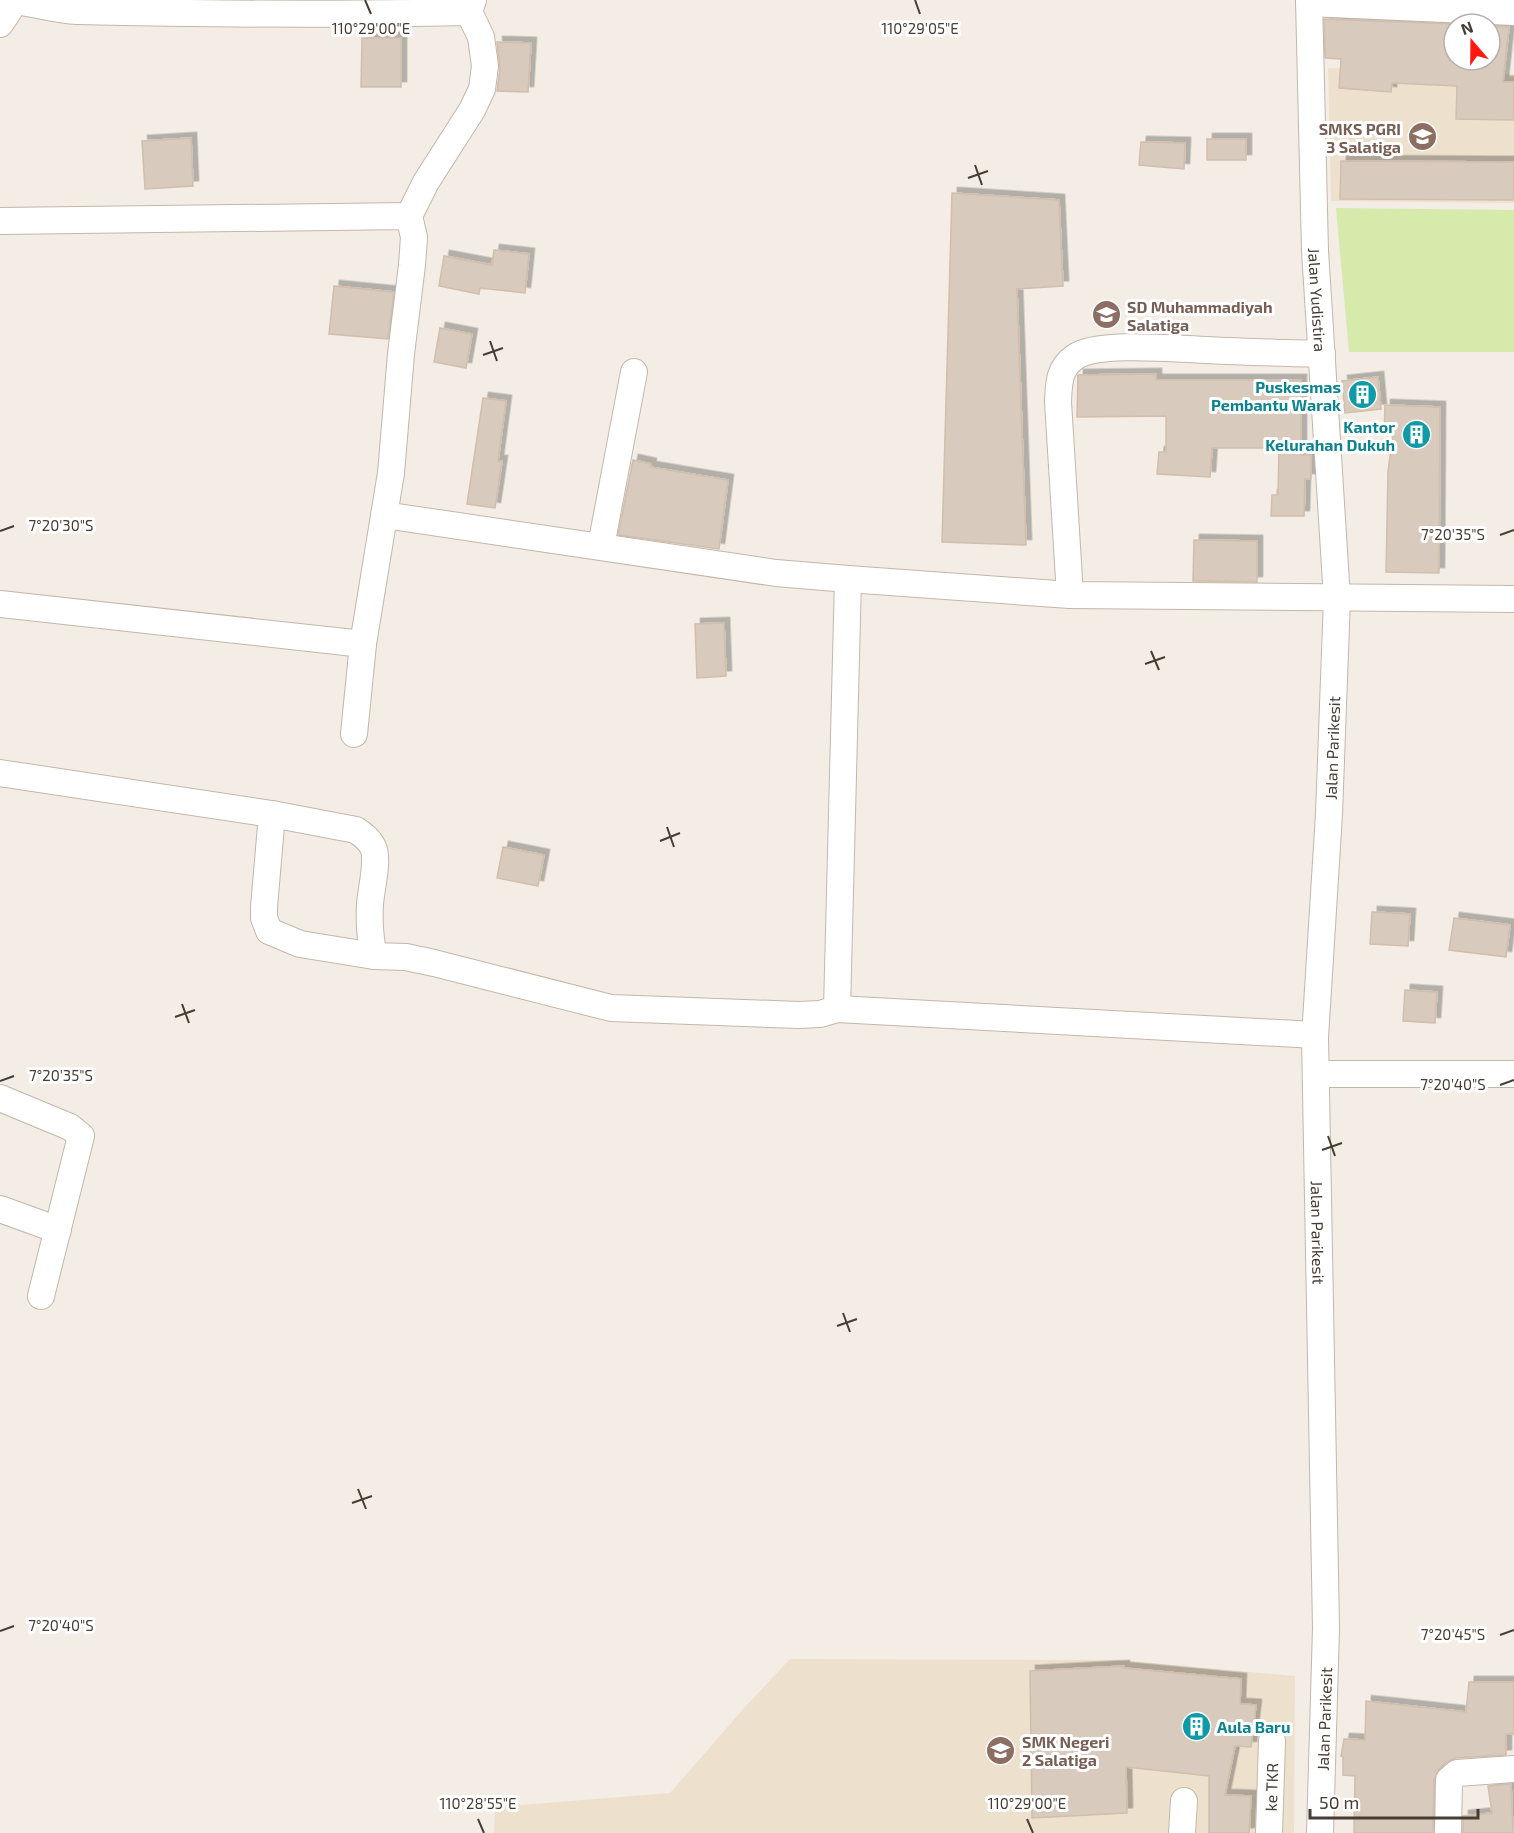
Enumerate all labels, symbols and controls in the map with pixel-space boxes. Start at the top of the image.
north arrow [1442,12,1502,72]
text: N [1458,17,1475,38]
text: 110°29'00"E [332,19,410,37]
text: 110°29'05"E [881,19,959,37]
place label: SMKS PGRI 3 Salatiga [1319,119,1401,156]
school or university icon: SMKS PGRI 3 Salatiga [1406,121,1438,153]
street label: Jalan Yudistira [1305,248,1331,352]
place label: SD Muhammadiyah Salatiga [1127,297,1273,334]
school or university icon: SD Muhammadiyah Salatiga [1090,299,1122,331]
place label: Puskesmas Pembantu Warak [1211,377,1341,414]
building icon: Puskesmas Pembantu Warak [1346,379,1378,411]
place label: Kantor Kelurahan Dukuh [1265,417,1395,454]
building icon: Kantor Kelurahan Dukuh [1400,419,1432,451]
text: 7°20'30"S [29,516,93,534]
text: 7°20'35"S [1421,525,1485,543]
street label: Jalan Parikesit [1321,696,1343,800]
text: 7°20'35"S [29,1066,93,1084]
text: 7°20'40"S [1420,1075,1486,1093]
street label: Jalan Parikesit [1308,1180,1329,1285]
text: 7°20'40"S [28,1616,94,1634]
text: 7°20'45"S [1421,1625,1485,1643]
street label: Jalan Parikesit [1313,1667,1335,1771]
building icon: Aula Baru [1180,1710,1212,1742]
place label: Aula Baru [1217,1717,1290,1736]
place label: SMK Negeri 2 Salatiga [1022,1732,1110,1769]
school or university icon: SMK Negeri 2 Salatiga [985,1734,1017,1766]
street label: ke TKR [1260,1762,1281,1812]
scale bar [1310,1782,1478,1820]
text: 50 m [1319,1791,1359,1813]
text: 110°28'55"E [440,1794,516,1812]
text: 110°29'00"E [988,1794,1066,1812]

